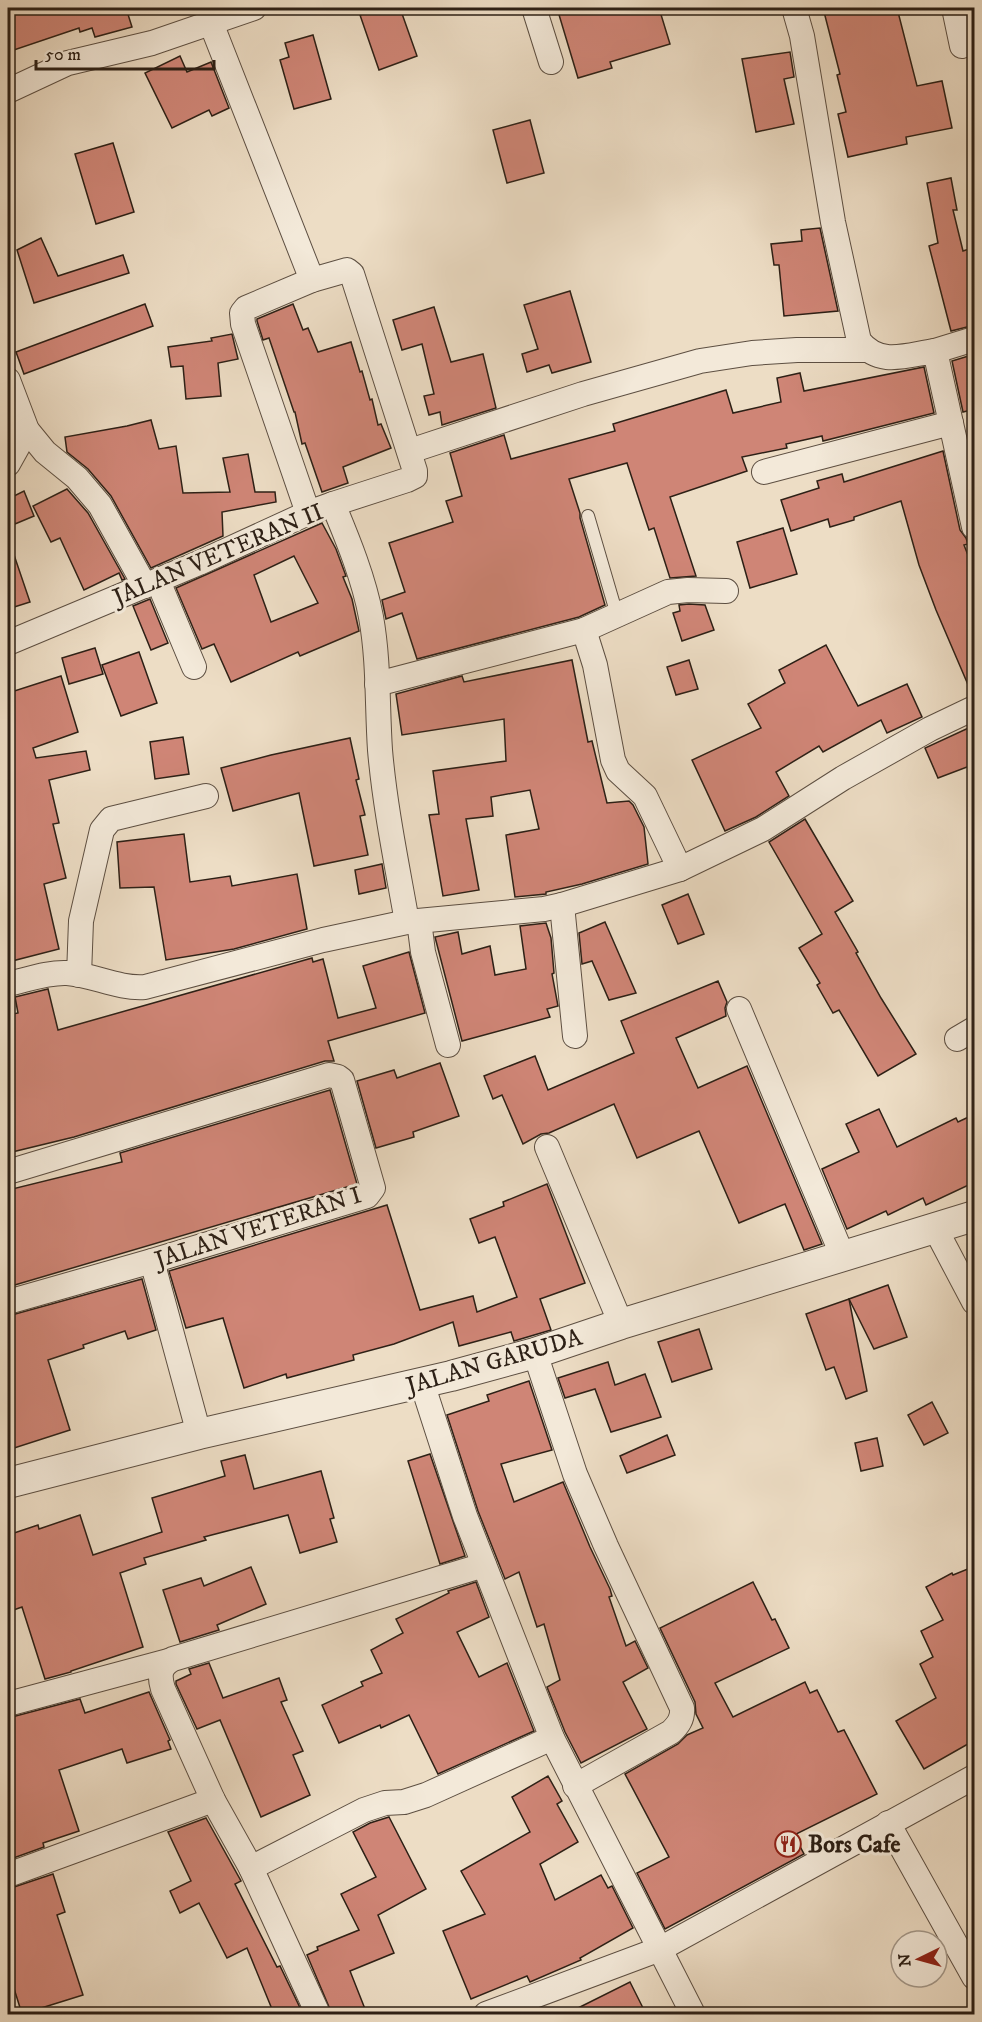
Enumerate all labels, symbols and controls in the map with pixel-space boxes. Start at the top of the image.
scale bar [36,33,214,71]
text: 50 m [45,44,81,66]
street label: JALAN VETERAN II [107,497,328,614]
street label: JALAN VETERAN I [149,1180,366,1276]
street label: JALAN GARUDA [401,1322,586,1402]
restaurant icon: Bors Cafe [773,1829,803,1859]
place label: Bors Cafe [808,1830,901,1860]
north arrow [889,1929,949,1989]
text: N [895,1953,916,1968]

